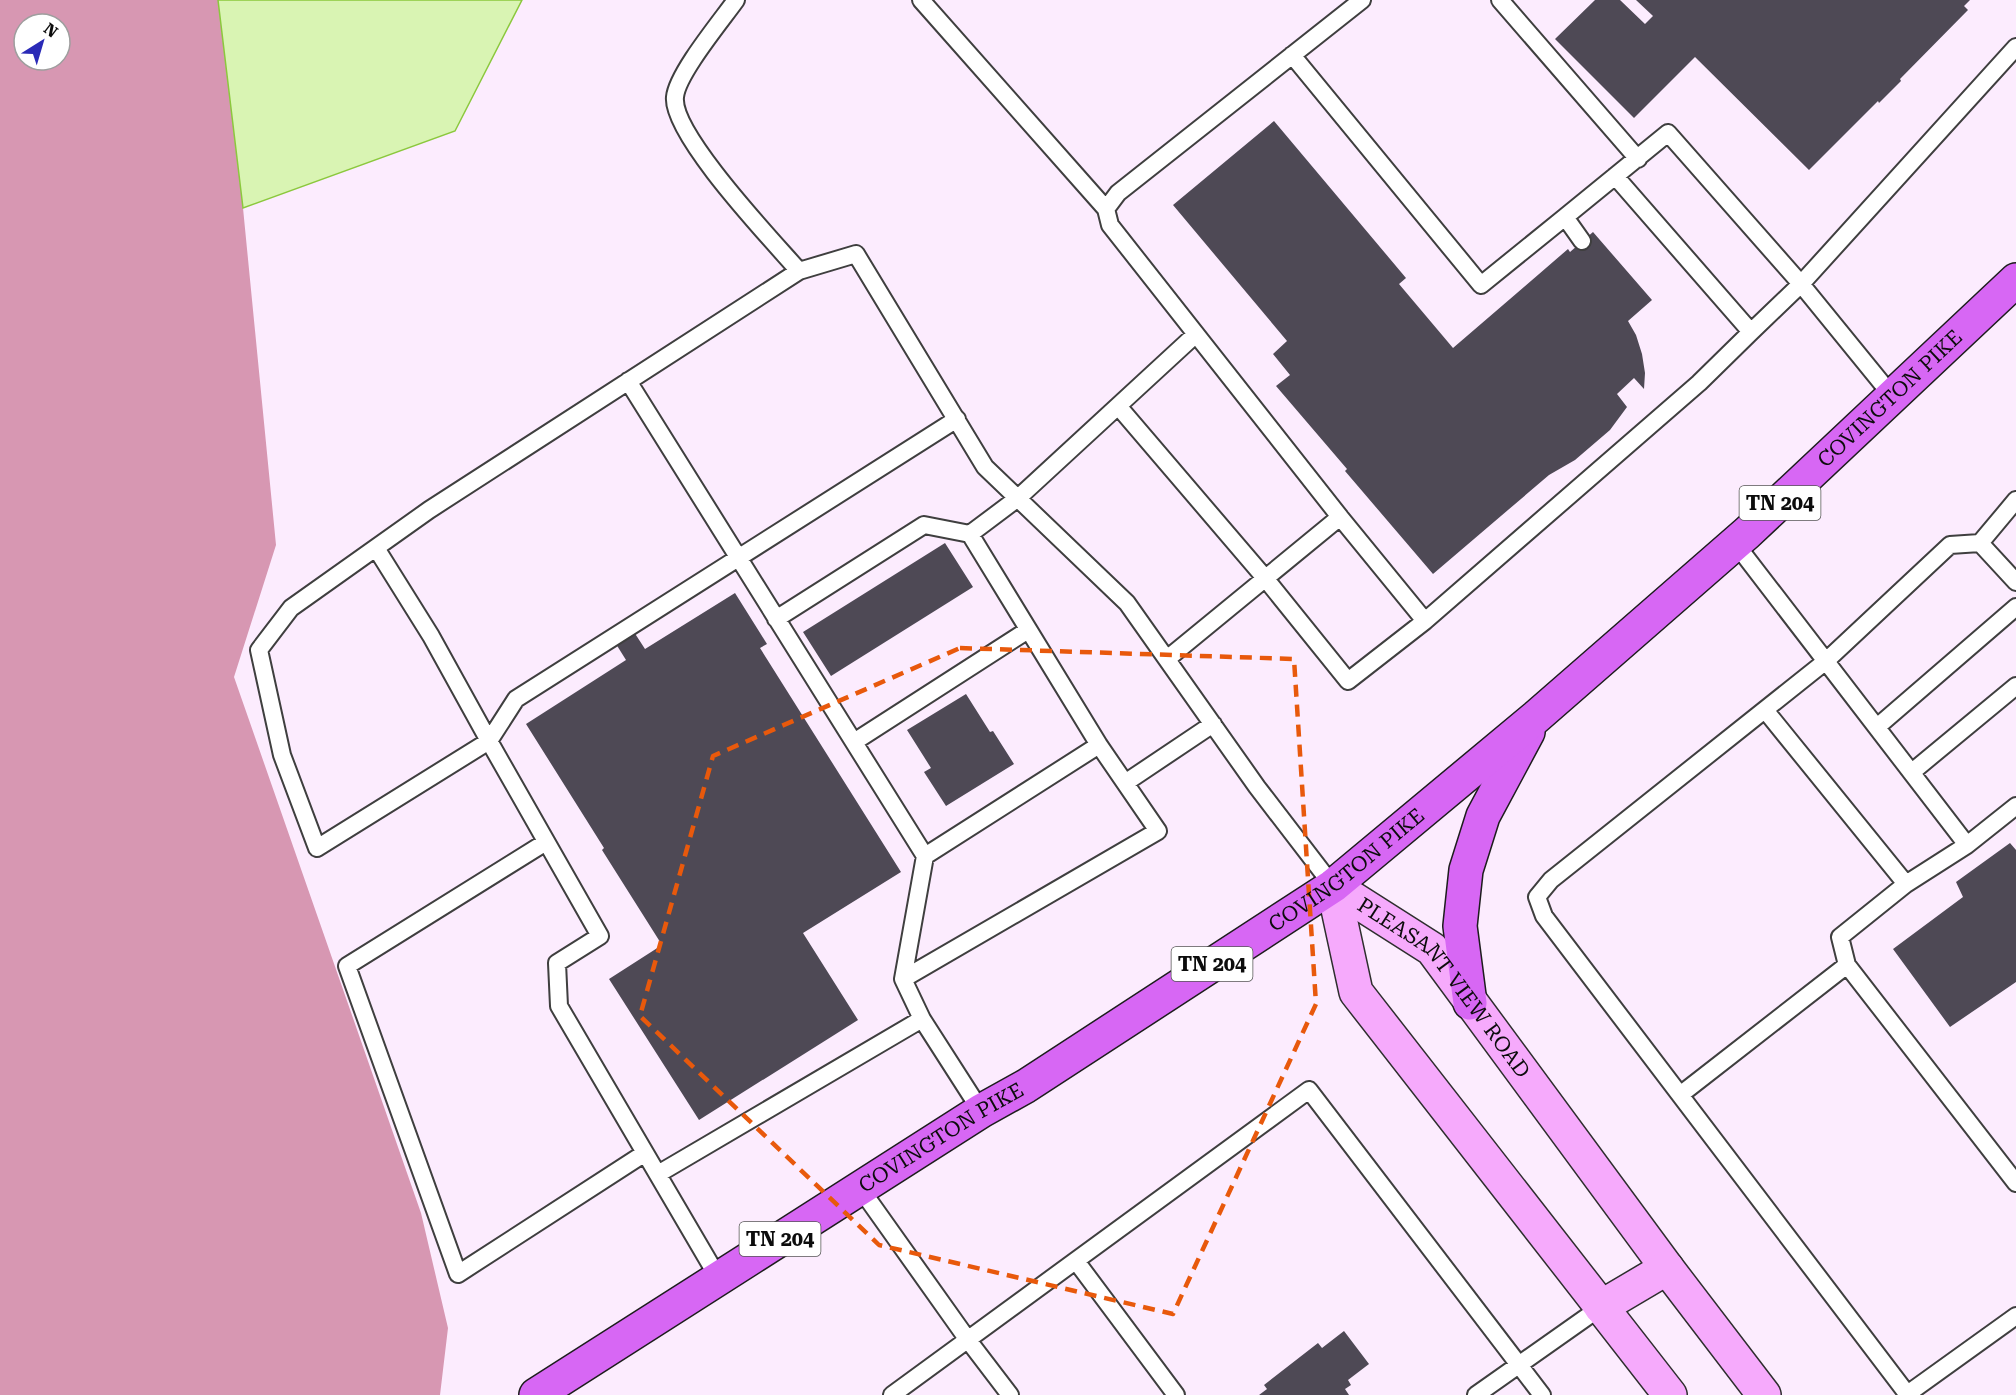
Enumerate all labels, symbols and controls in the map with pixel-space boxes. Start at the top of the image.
north arrow [12,12,72,72]
text: N [40,19,61,42]
street label: COVINGTON PIKE [1813,325,1967,472]
road number: TN 204 [1740,486,1820,520]
street label: COVINGTON PIKE [1264,803,1429,937]
street label: PLEASANT VIEW ROAD [1353,893,1535,1083]
road number: TN 204 [1172,947,1252,981]
street label: COVINGTON PIKE [854,1078,1028,1198]
road number: TN 204 [740,1222,820,1256]

